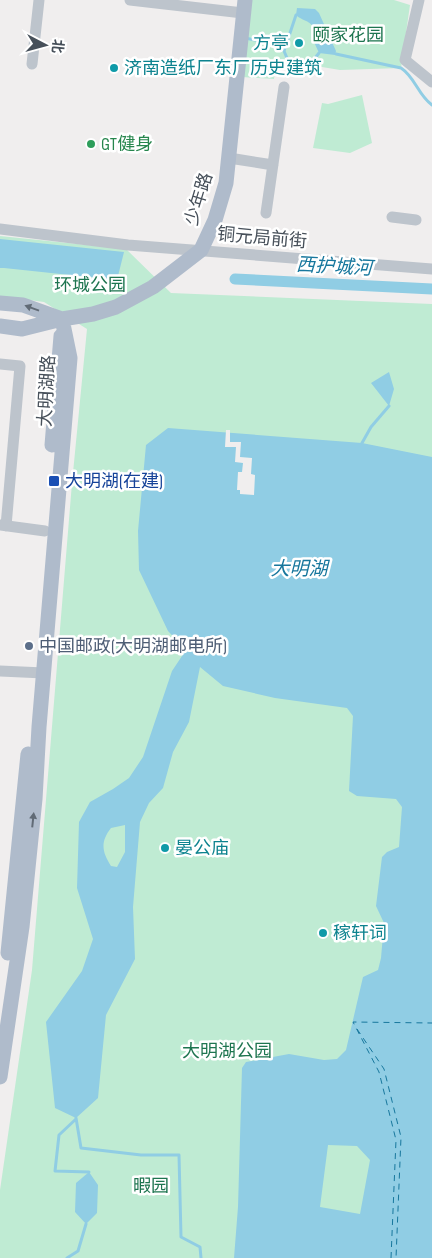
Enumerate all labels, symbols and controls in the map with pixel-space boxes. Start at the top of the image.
north arrow [20,20,70,70]
park label: 颐家花园 [312,25,384,46]
place label: 方亭 [253,33,289,54]
marker: 方亭 [293,37,305,49]
text: 北 [48,38,67,54]
place label: 济南造纸厂东厂历史建筑 [124,58,322,79]
marker: 济南造纸厂东厂历史建筑 [108,62,120,74]
place label: GT健身 [101,134,153,155]
marker: GT健身 [85,138,97,150]
street label: 少年路 [181,170,217,228]
street label: 铜元局前街 [216,224,308,252]
water label: 西护城河 [295,254,377,281]
park label: 环城公园 [54,275,126,296]
one-way arrow [24,304,39,311]
street label: 大明湖路 [35,354,59,428]
place label: 大明湖(在建) [65,471,163,492]
marker: 大明湖(在建) [47,474,61,488]
water label: 大明湖 [270,558,330,581]
place label: 中国邮政(大明湖邮电所) [39,636,227,657]
marker: 中国邮政(大明湖邮电所) [23,640,35,652]
one-way arrow [29,812,37,828]
place label: 晏公庙 [175,838,229,859]
marker: 晏公庙 [159,842,171,854]
place label: 稼轩词 [333,923,387,944]
marker: 稼轩词 [317,927,329,939]
park label: 大明湖公园 [182,1041,272,1062]
park label: 暇园 [133,1176,169,1197]

